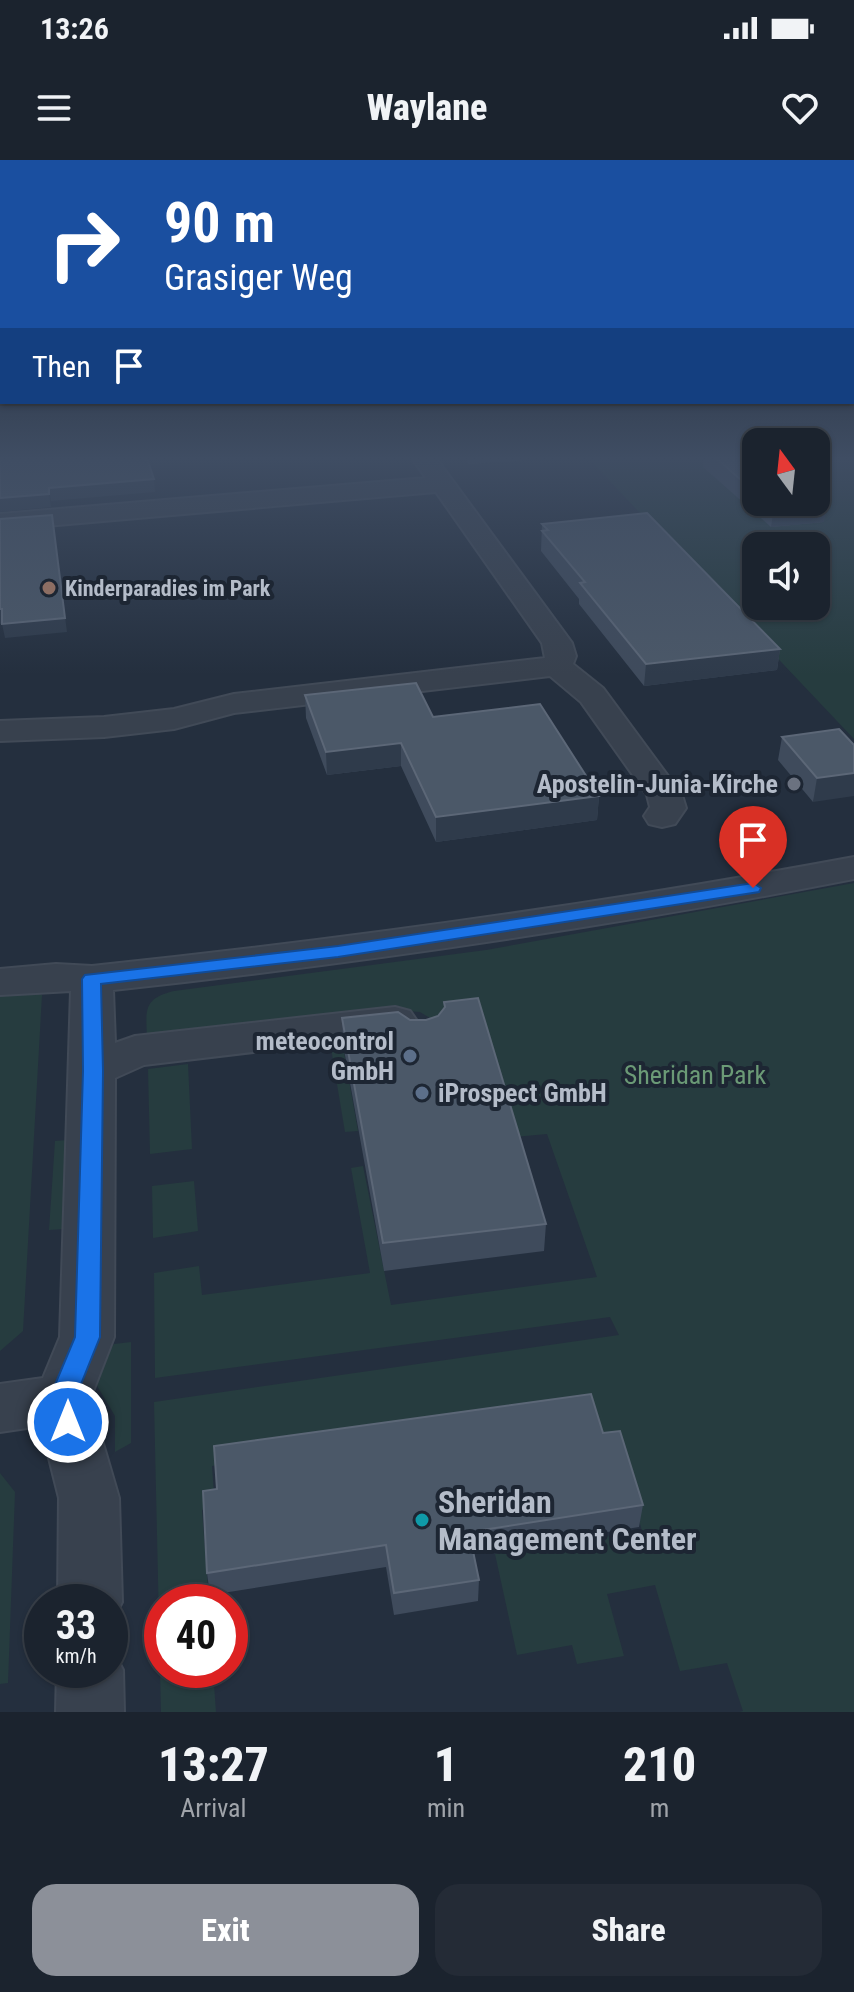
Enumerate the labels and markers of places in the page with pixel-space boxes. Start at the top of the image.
place label: Kinderparadies im Park [65,576,271,601]
marker: Kinderparadies im Park [40,579,58,597]
place label: Apostelin-Junia-Kirche [537,769,778,799]
marker: Apostelin-Junia-Kirche [785,775,803,793]
pin [719,806,787,888]
place label: meteocontrol GmbH [256,1026,394,1086]
marker: meteocontrol GmbH [401,1047,419,1065]
place label: iProspect GmbH [438,1078,607,1108]
marker: iProspect GmbH [413,1084,431,1102]
place label: Sheridan Management Center [438,1483,697,1558]
marker: Sheridan Management Center [413,1511,431,1529]

